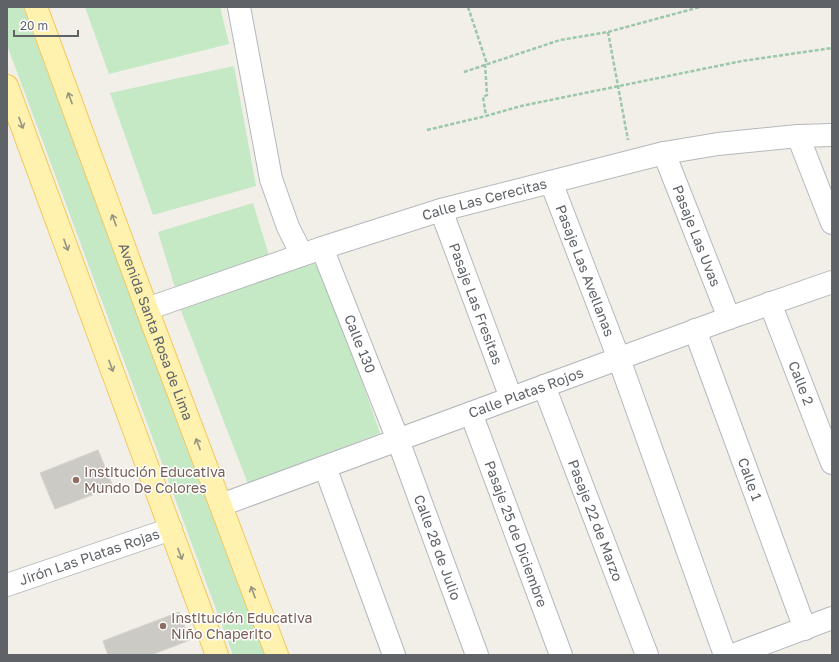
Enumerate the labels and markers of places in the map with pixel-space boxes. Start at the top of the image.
place label: Institución Educativa Mundo De Colores [84,463,225,496]
marker: Institución Educativa Mundo De Colores [71,475,81,485]
place label: Institución Educativa Niño Chaperito [171,609,312,642]
marker: Institución Educativa Niño Chaperito [158,621,168,631]

